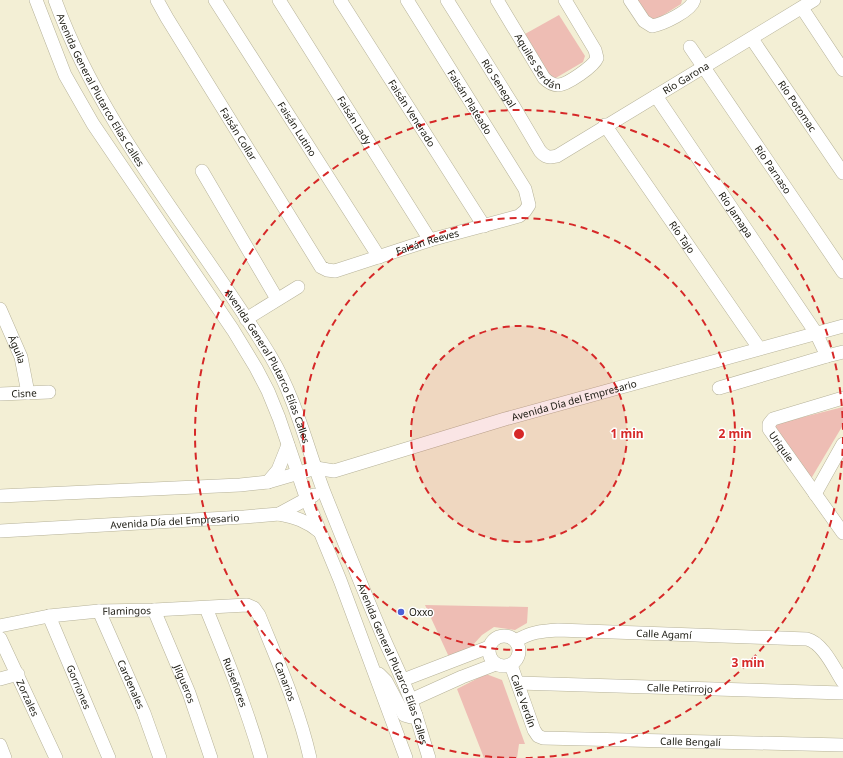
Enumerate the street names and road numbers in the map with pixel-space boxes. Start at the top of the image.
street label: Avenida General Plutarco Elías Calles [54,11,148,169]
street label: Aquiles Serdán [512,31,561,92]
street label: Río Senegal [479,56,519,110]
street label: Río Garona [660,58,712,97]
street label: Faisán Plateado [444,67,496,137]
street label: Faisán Venerado [385,76,439,150]
street label: Río Potomac [775,78,820,135]
street label: Faisán Lady [334,93,376,148]
street label: Faisán Lutino [275,99,320,159]
street label: Faisán Collar [217,105,260,163]
street label: Río Parnaso [752,142,795,196]
street label: Río Jamapa [715,189,757,240]
street label: Río Tajo [666,218,698,256]
street label: Faisán Reeves [394,225,461,258]
street label: Avenida General Plutarco Elías Calles [222,286,314,445]
street label: Águila [5,333,29,365]
street label: Avenida Día del Empresario [510,376,638,424]
street label: Cisne [11,385,37,401]
street label: Uriquie [766,428,797,465]
street label: Avenida Día del Empresario [110,510,240,532]
street label: Avenida General Plutarco Elías Calles [355,581,432,746]
street label: Flamingos [102,603,151,618]
street label: Calle Agamí [636,626,692,642]
street label: Ruiseñores [220,655,251,709]
street label: Cardenales [114,657,148,711]
street label: Canarios [272,659,300,703]
street label: Jilgueros [170,661,199,705]
street label: Gorriones [63,663,95,711]
street label: Calle Verdín [508,672,540,729]
street label: Zorzales [13,677,43,719]
street label: Calle Petirrojo [647,680,713,696]
street label: Calle Bengalí [660,734,721,749]

